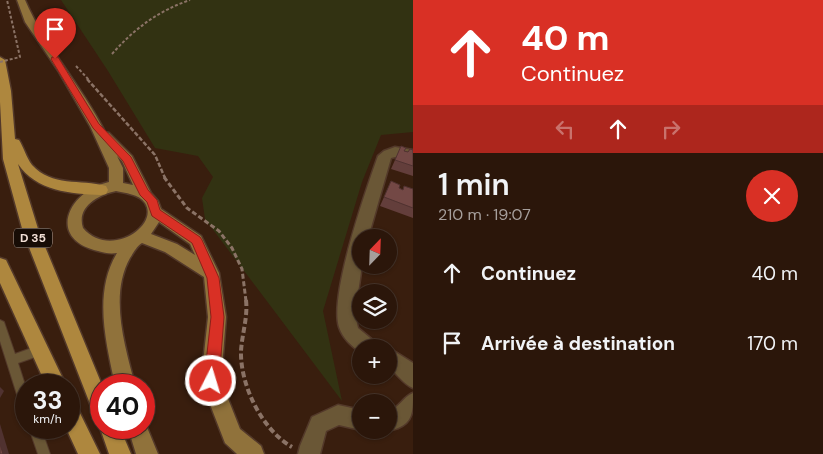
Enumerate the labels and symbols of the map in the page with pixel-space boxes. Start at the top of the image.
pin [34,8,76,59]
road number: D 35 [14,228,52,248]
north arrow [352,229,398,274]
position arrow [184,354,236,406]
speed limit sign: 40 [90,374,155,439]

